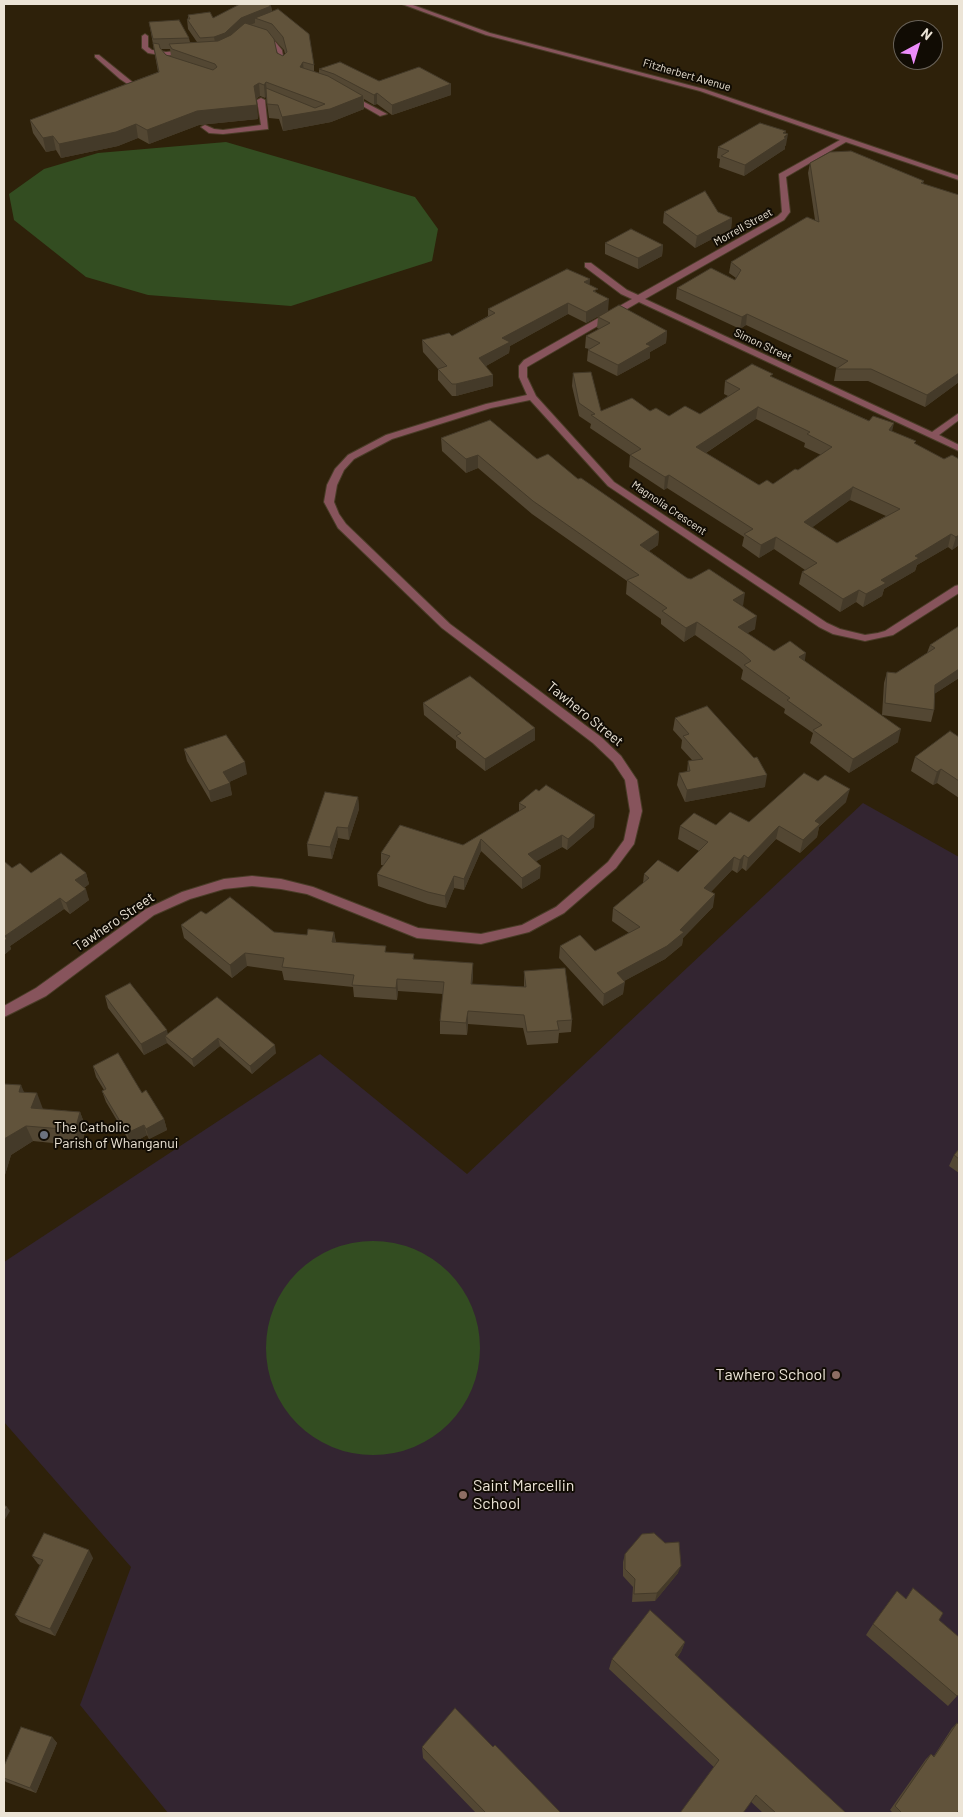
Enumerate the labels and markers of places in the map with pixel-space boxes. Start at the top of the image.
place label: The Catholic Parish of Whanganui [54,1119,178,1152]
marker: The Catholic Parish of Whanganui [38,1129,50,1141]
place label: Tawhero School [716,1365,826,1385]
marker: Tawhero School [830,1369,842,1381]
place label: Saint Marcellin School [473,1476,574,1514]
marker: Saint Marcellin School [457,1489,469,1501]

